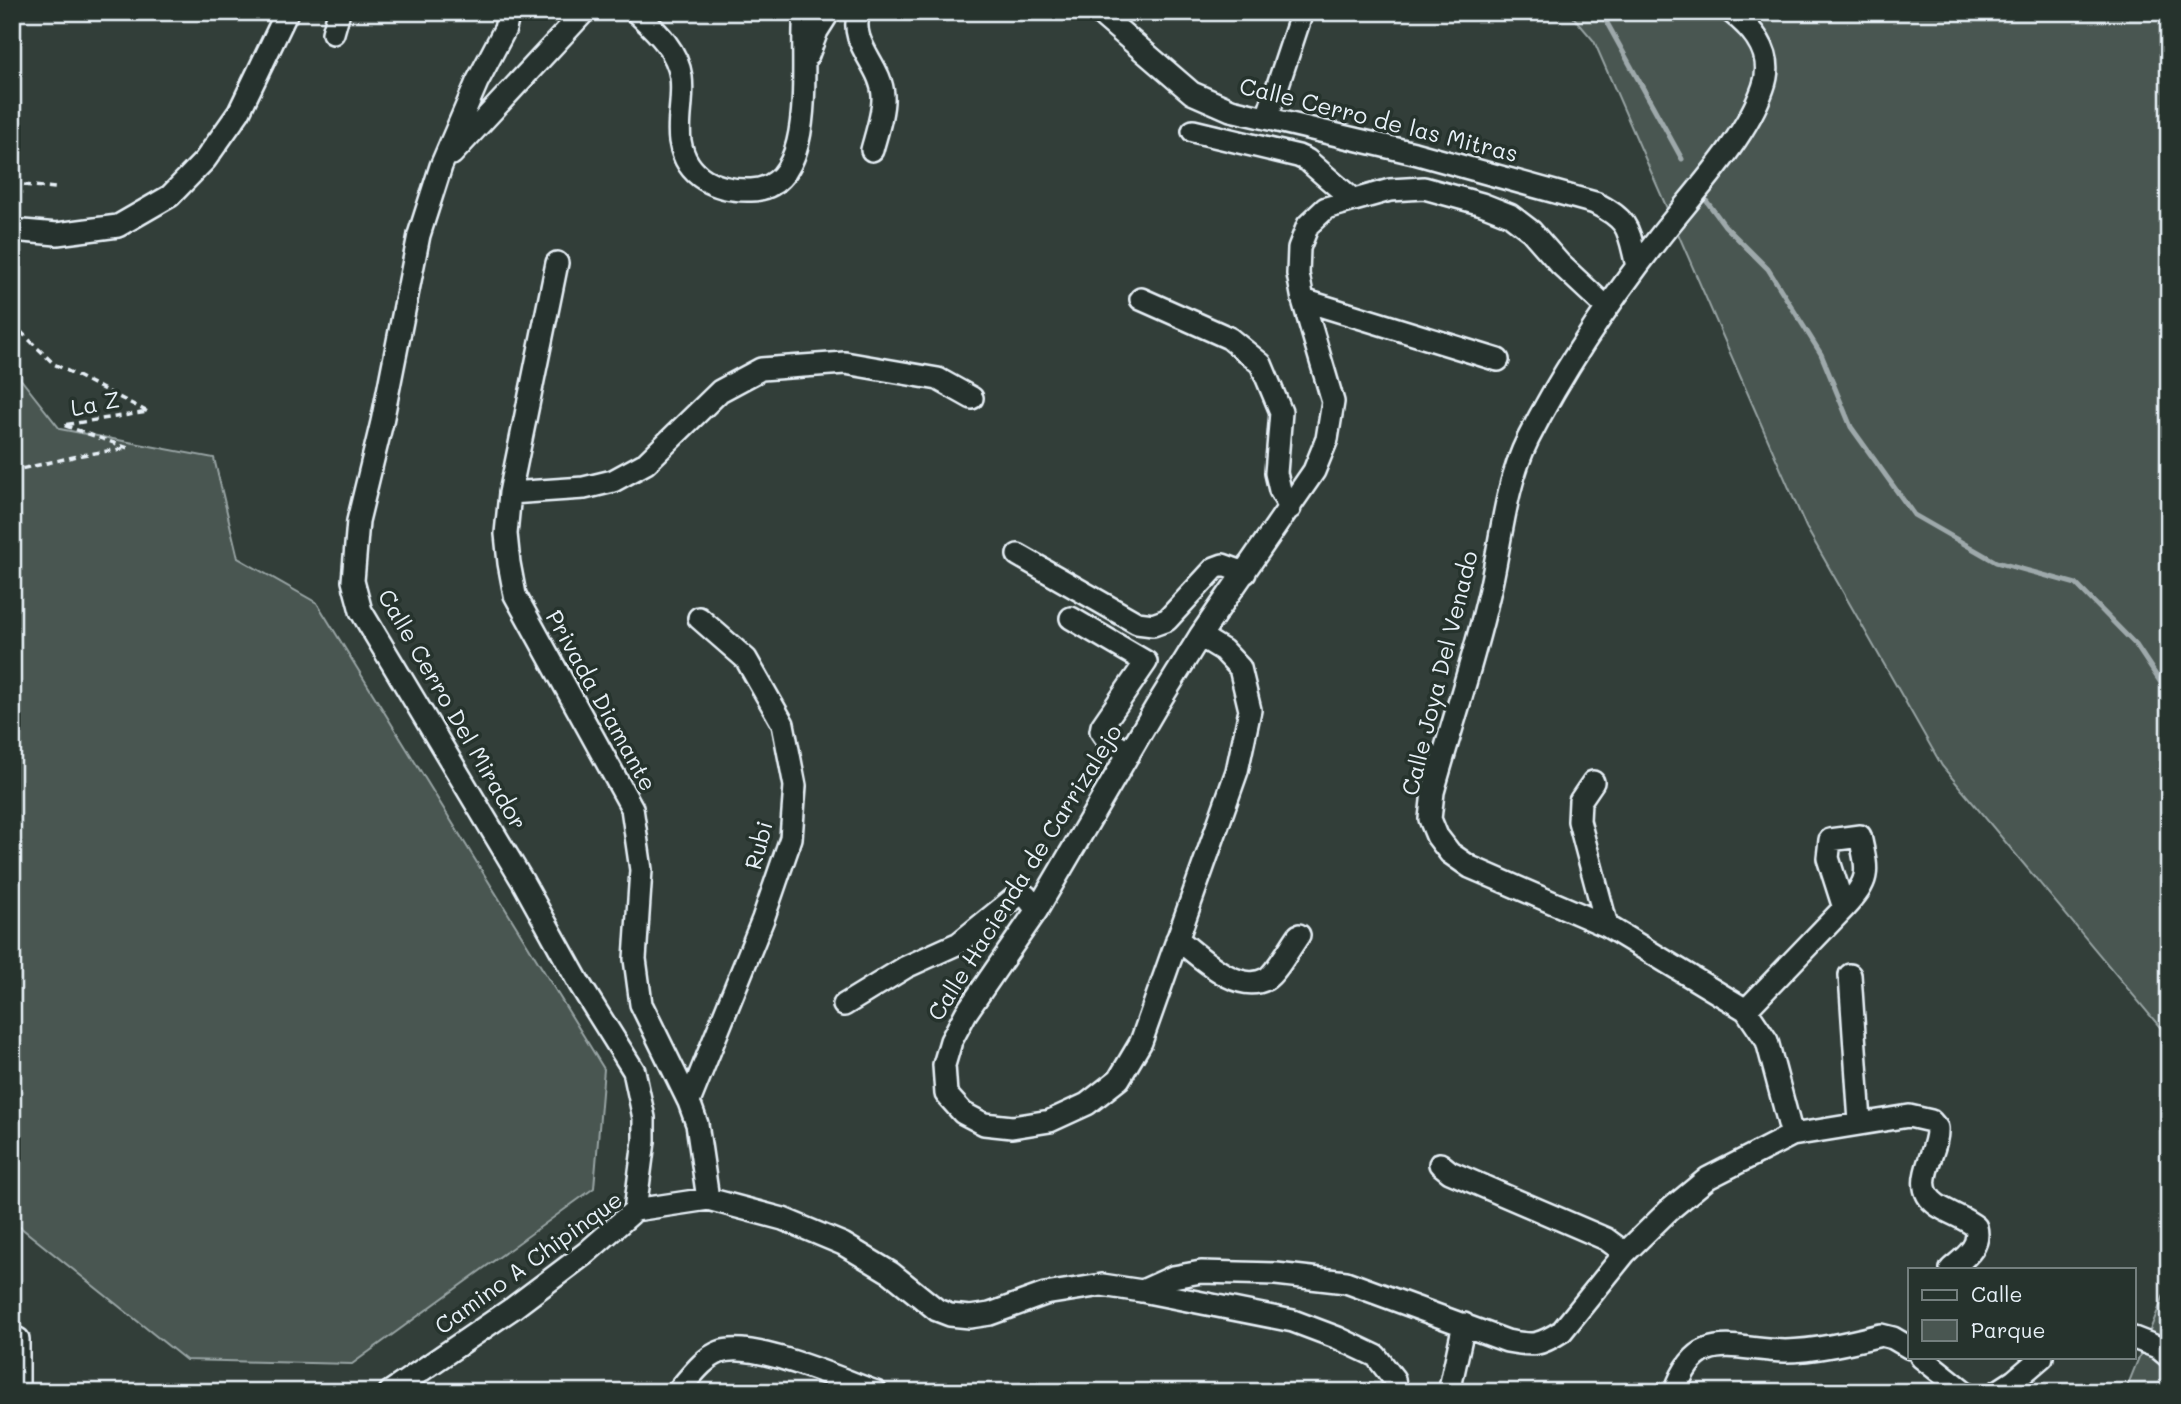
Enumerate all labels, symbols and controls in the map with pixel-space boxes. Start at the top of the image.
street label: Calle Cerro de las Mitras [1237,70,1521,168]
street label: La Z [68,384,122,422]
street label: Calle Joya Del Venado [1394,547,1484,799]
street label: Calle Cerro Del Mirador [372,583,534,835]
street label: Privada Diamante [540,604,664,796]
street label: Calle Hacienda de Carrizalejo [920,718,1128,1026]
street label: Rubi [737,817,779,873]
street label: Camino A Chipinque [428,1184,628,1340]
legend [1908,1268,2136,1358]
text: Calle [1971,1280,2023,1307]
text: Parque [1971,1316,2045,1343]

